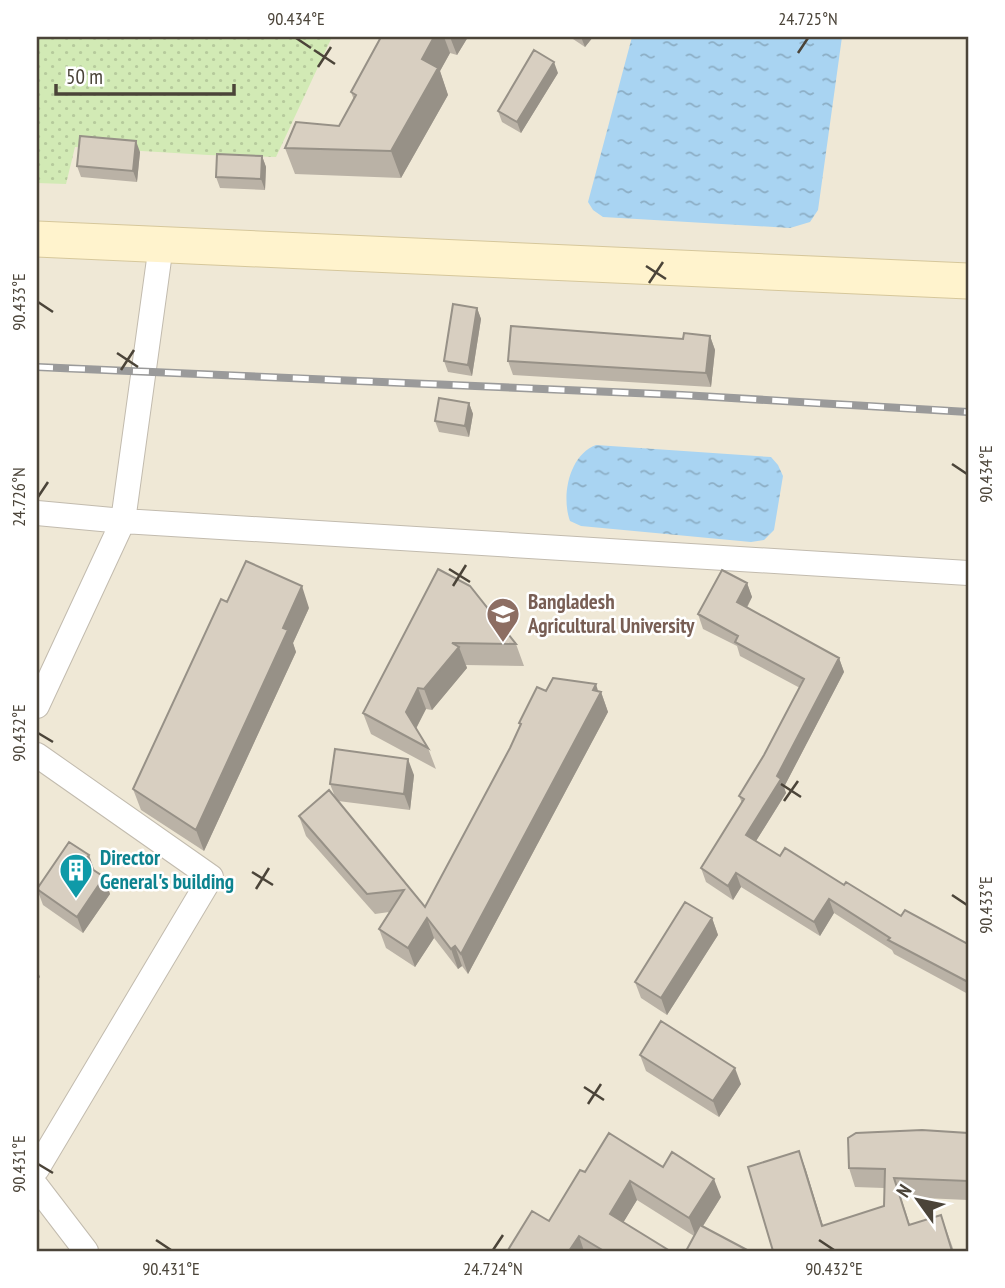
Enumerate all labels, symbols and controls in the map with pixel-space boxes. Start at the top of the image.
text: 90.434°E [267,7,325,30]
text: 24.725°N [778,7,838,30]
scale bar [56,52,234,96]
text: 50 m [66,63,103,90]
text: 90.433°E [7,273,30,331]
text: 90.434°E [974,445,997,503]
text: 24.726°N [7,467,30,527]
place label: Bangladesh Agricultural University [527,588,695,639]
school or university icon: Bangladesh Agricultural University [484,595,522,644]
text: 90.432°E [7,704,30,762]
place label: Director General's building [100,844,234,895]
building icon: Director General's building [57,851,95,900]
text: 90.433°E [974,876,997,934]
text: 90.431°E [7,1135,30,1193]
north arrow [883,1166,953,1236]
text: N [891,1180,917,1202]
text: 90.431°E [142,1257,200,1280]
text: 24.724°N [463,1257,523,1280]
text: 90.432°E [805,1257,863,1280]

